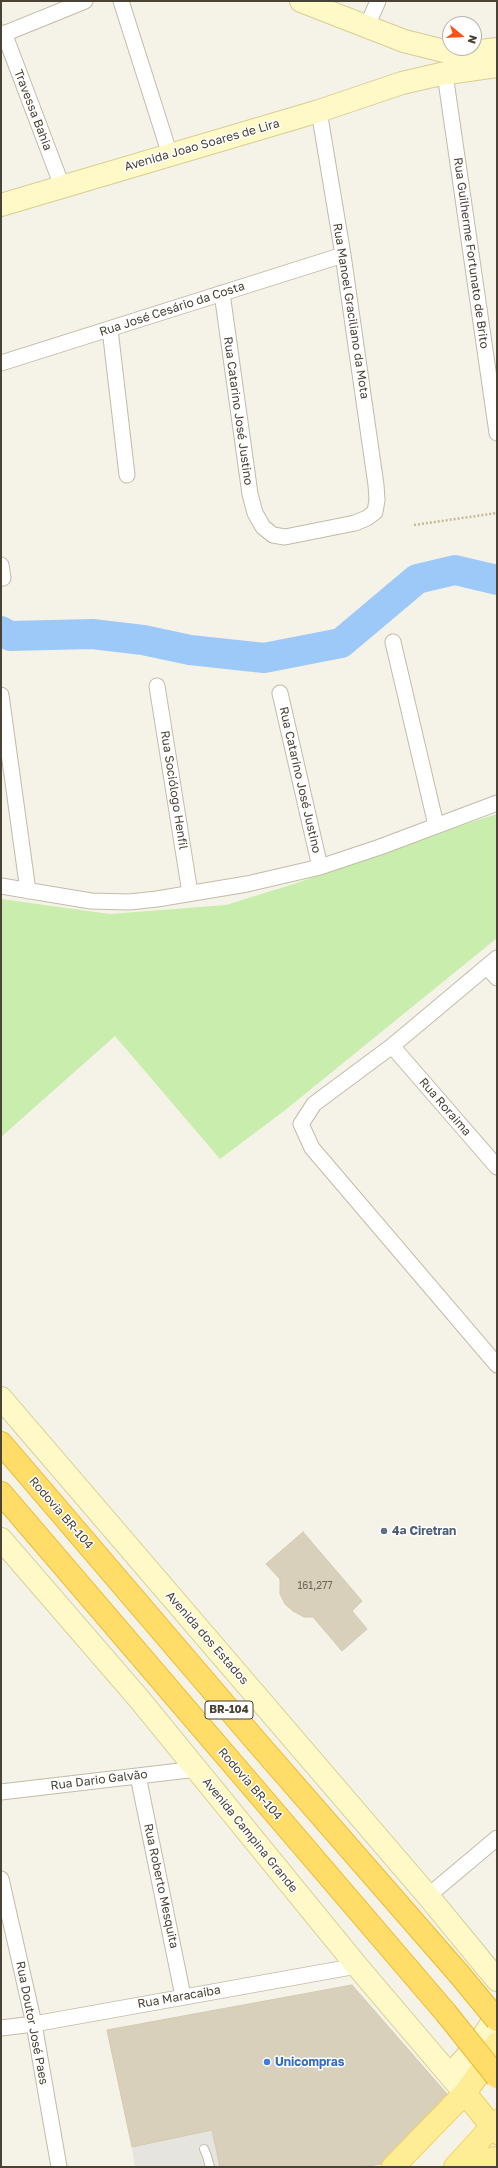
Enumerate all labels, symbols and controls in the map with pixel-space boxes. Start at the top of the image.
north arrow [442,16,482,56]
text: N [465,34,480,46]
street label: Travessa Bahia [11,67,55,153]
street label: Avenida Joao Soares de Lira [123,116,281,174]
street label: Rua Guilherme Fortunato de Brito [450,157,492,349]
street label: Rua Manoel Graciliano da Mota [330,222,372,400]
street label: Rua José Cesário da Costa [98,279,246,339]
street label: Rua Catarino José Justino [220,336,256,486]
street label: Rua Catarino José Justino [276,705,324,855]
street label: Rua Sociólogo Henfil [157,730,191,850]
street label: Rua Roraima [416,1075,474,1139]
street label: Rodovia BR-104 [26,1474,96,1552]
place label: 4ª Ciretran [392,1524,456,1538]
marker: 4ª Ciretran [379,1526,389,1536]
house number: 161,277 [297,1580,333,1592]
street label: Avenida dos Estados [163,1589,251,1687]
road number: BR-104 [205,1701,253,1719]
street label: Rodovia BR-104 [215,1745,285,1823]
street label: Rua Dario Galvão [50,1767,148,1793]
street label: Avenida Campina Grande [199,1775,301,1895]
street label: Rua Roberto Mesquita [141,1822,181,1950]
street label: Rua Doutor José Paes [13,1960,51,2086]
street label: Rua Maracaiba [136,1983,222,2011]
place label: Unicompras [275,2055,344,2069]
marker: Unicompras [262,2057,272,2067]

